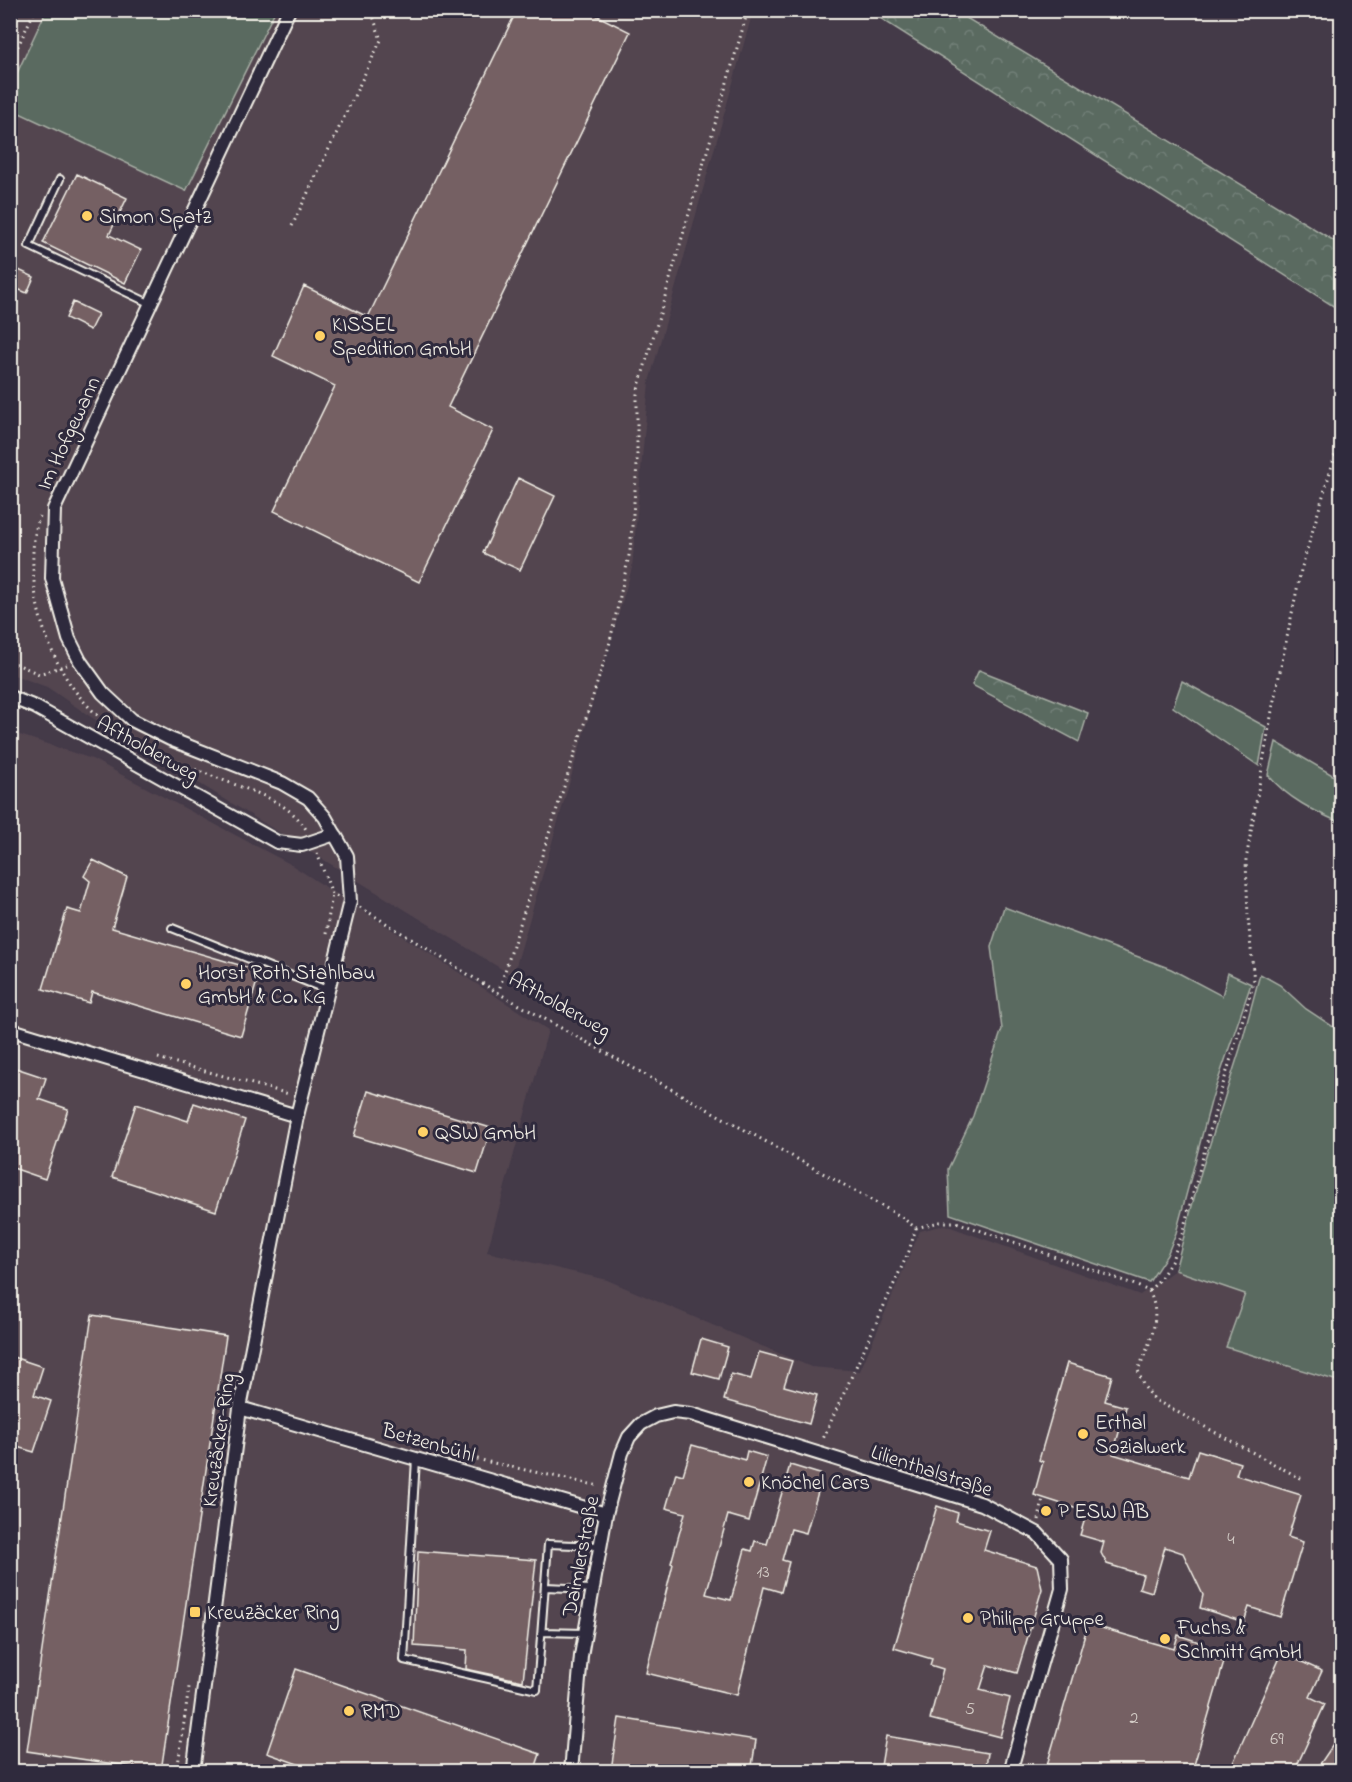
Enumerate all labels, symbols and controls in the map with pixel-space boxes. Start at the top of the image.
place label: Simon Spatz [99,203,211,233]
marker: Simon Spatz [80,209,94,223]
place label: KISSEL Spedition GmbH [332,311,472,365]
marker: KISSEL Spedition GmbH [313,329,327,343]
street label: Im Hofgewann [30,372,111,496]
street label: Aftholderweg [89,709,204,792]
place label: Horst Roth Stahlbau GmbH & Co. KG [198,959,375,1013]
street label: Aftholderweg [501,965,616,1048]
marker: Horst Roth Stahlbau GmbH & Co. KG [179,977,193,991]
place label: QSW GmbH [435,1119,536,1149]
marker: QSW GmbH [416,1125,430,1139]
street label: Kreuzäcker-Ring [196,1371,246,1509]
place label: Erthal Sozialwerk [1095,1409,1187,1463]
street label: Betzenbühl [377,1416,479,1472]
marker: Erthal Sozialwerk [1076,1427,1090,1441]
street label: Lilienthalstraße [867,1438,997,1506]
place label: Knöchel Cars [761,1469,870,1499]
marker: Knöchel Cars [742,1475,756,1489]
street label: Daimlerstraße [555,1493,608,1620]
place label: P ESW AB [1058,1498,1149,1528]
marker: P ESW AB [1039,1504,1053,1518]
house number: 4 [1227,1527,1235,1553]
house number: 13 [756,1560,770,1586]
place label: Kreuzäcker Ring [207,1599,339,1631]
marker: Kreuzäcker Ring [188,1605,202,1619]
place label: Philipp Gruppe [980,1605,1105,1635]
marker: Philipp Gruppe [961,1611,975,1625]
place label: Fuchs & Schmitt GmbH [1176,1614,1302,1668]
marker: Fuchs & Schmitt GmbH [1158,1632,1172,1646]
house number: 5 [965,1697,975,1723]
place label: RMD [361,1698,401,1728]
marker: RMD [342,1704,356,1718]
house number: 2 [1130,1706,1139,1732]
house number: 69 [1270,1727,1284,1753]

